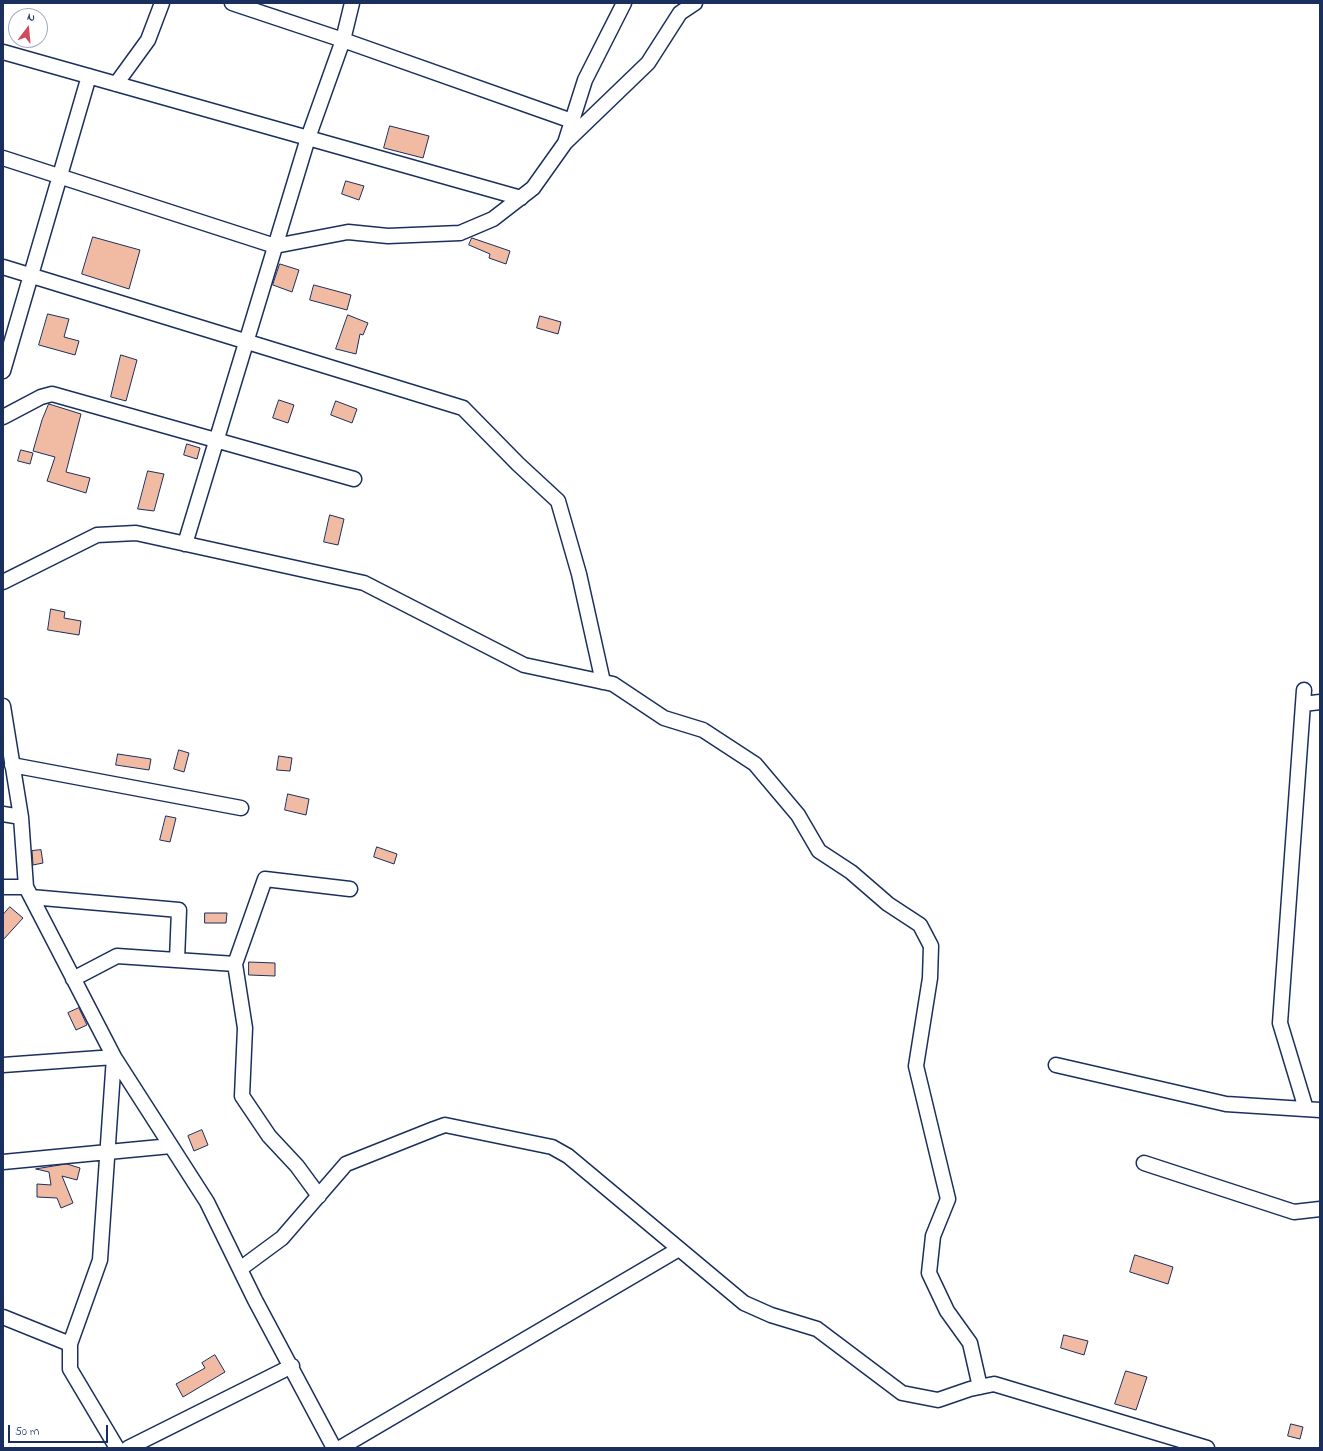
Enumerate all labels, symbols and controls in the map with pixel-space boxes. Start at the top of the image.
north arrow [8,8,48,48]
text: N [25,9,37,26]
scale bar [10,1417,110,1443]
text: 50 m [15,1423,39,1441]

